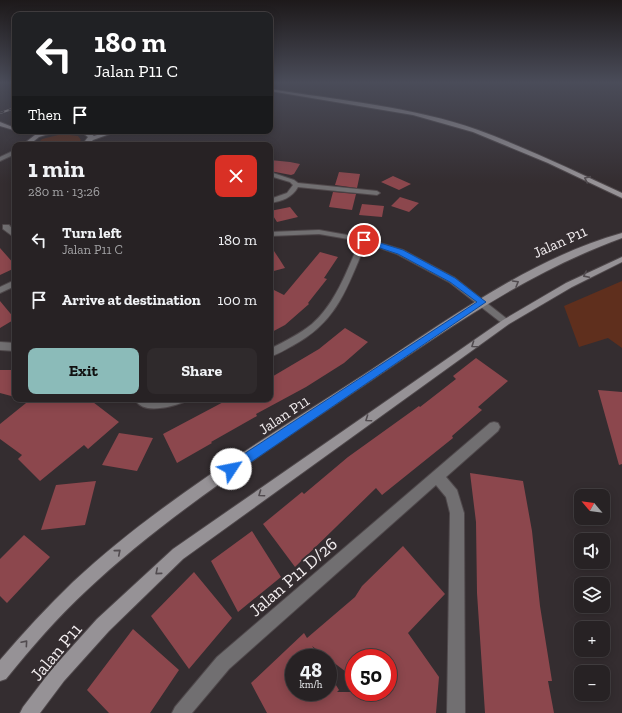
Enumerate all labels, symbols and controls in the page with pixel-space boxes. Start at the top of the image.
text: 180 m [94,26,166,59]
icon: left [28,28,80,80]
text: Jalan P11 C [94,60,178,82]
icon: arrive [69,104,91,126]
text: Then [28,106,61,124]
text: 1 min [28,154,85,183]
button: close [215,155,257,197]
one-way arrow [583,176,591,184]
text: 280 m · 13:26 [28,184,100,199]
street label: Jalan P11 [530,222,590,262]
pin [347,223,381,257]
text: Turn left [62,224,122,242]
icon: left [28,229,50,251]
icon: arrive [353,229,375,251]
text: 180 m [218,231,257,249]
text: Jalan P11 C [62,242,123,257]
one-way arrow [583,271,591,278]
one-way arrow [512,280,519,287]
icon: arrive [28,289,50,311]
text: Arrive at destination [62,291,201,309]
text: 100 m [218,291,257,309]
one-way arrow [472,340,479,347]
button: Exit [28,348,139,394]
button: Share [147,348,257,394]
street label: Jalan P11 [255,391,313,438]
one-way arrow [365,414,372,421]
position arrow [210,448,252,490]
one-way arrow [259,489,266,496]
north arrow [574,489,610,525]
map controls [574,489,610,701]
street label: Jalan P11 D/26 [244,533,342,621]
button: sound [574,533,610,569]
one-way arrow [113,549,120,556]
one-way arrow [155,568,163,575]
button: layers [574,577,610,613]
street label: Jalan P11 [26,619,86,685]
button: + [574,621,610,657]
one-way arrow [21,640,28,648]
speed limit sign: 50 [345,649,397,701]
text: 48 [300,658,322,682]
button: − [574,665,610,701]
text: km/h [300,679,322,691]

